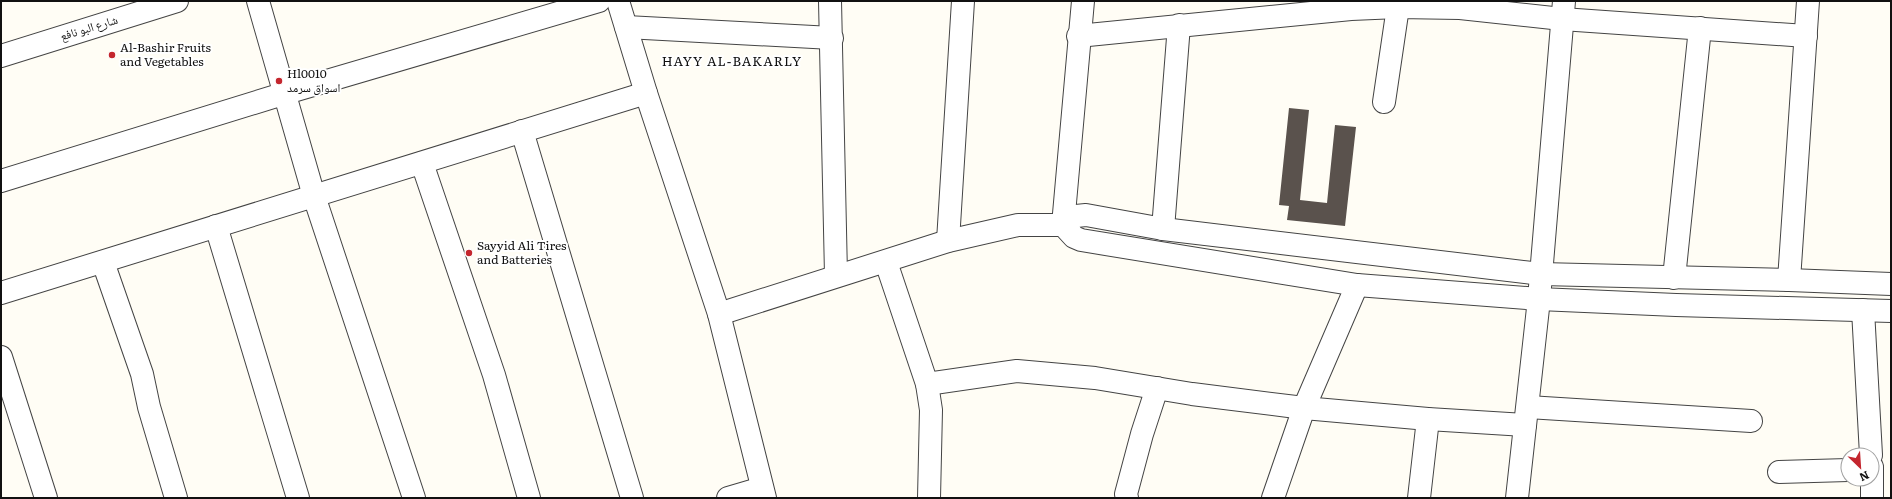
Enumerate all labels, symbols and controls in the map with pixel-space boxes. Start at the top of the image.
street label: شارع البو نافع [58,10,120,44]
place label: Al-Bashir Fruits and Vegetables [120,38,211,70]
marker: Al-Bashir Fruits and Vegetables [107,50,117,60]
district label: HAYY AL-BAKARLY [662,51,802,70]
place label: Hl0010 اسواق سرمد [287,64,340,96]
marker: Hl0010 اسواق سرمد [274,76,284,86]
place label: Sayyid Ali Tires and Batteries [477,236,567,268]
marker: Sayyid Ali Tires and Batteries [464,248,474,258]
north arrow [1840,447,1880,487]
text: N [1857,468,1872,486]

